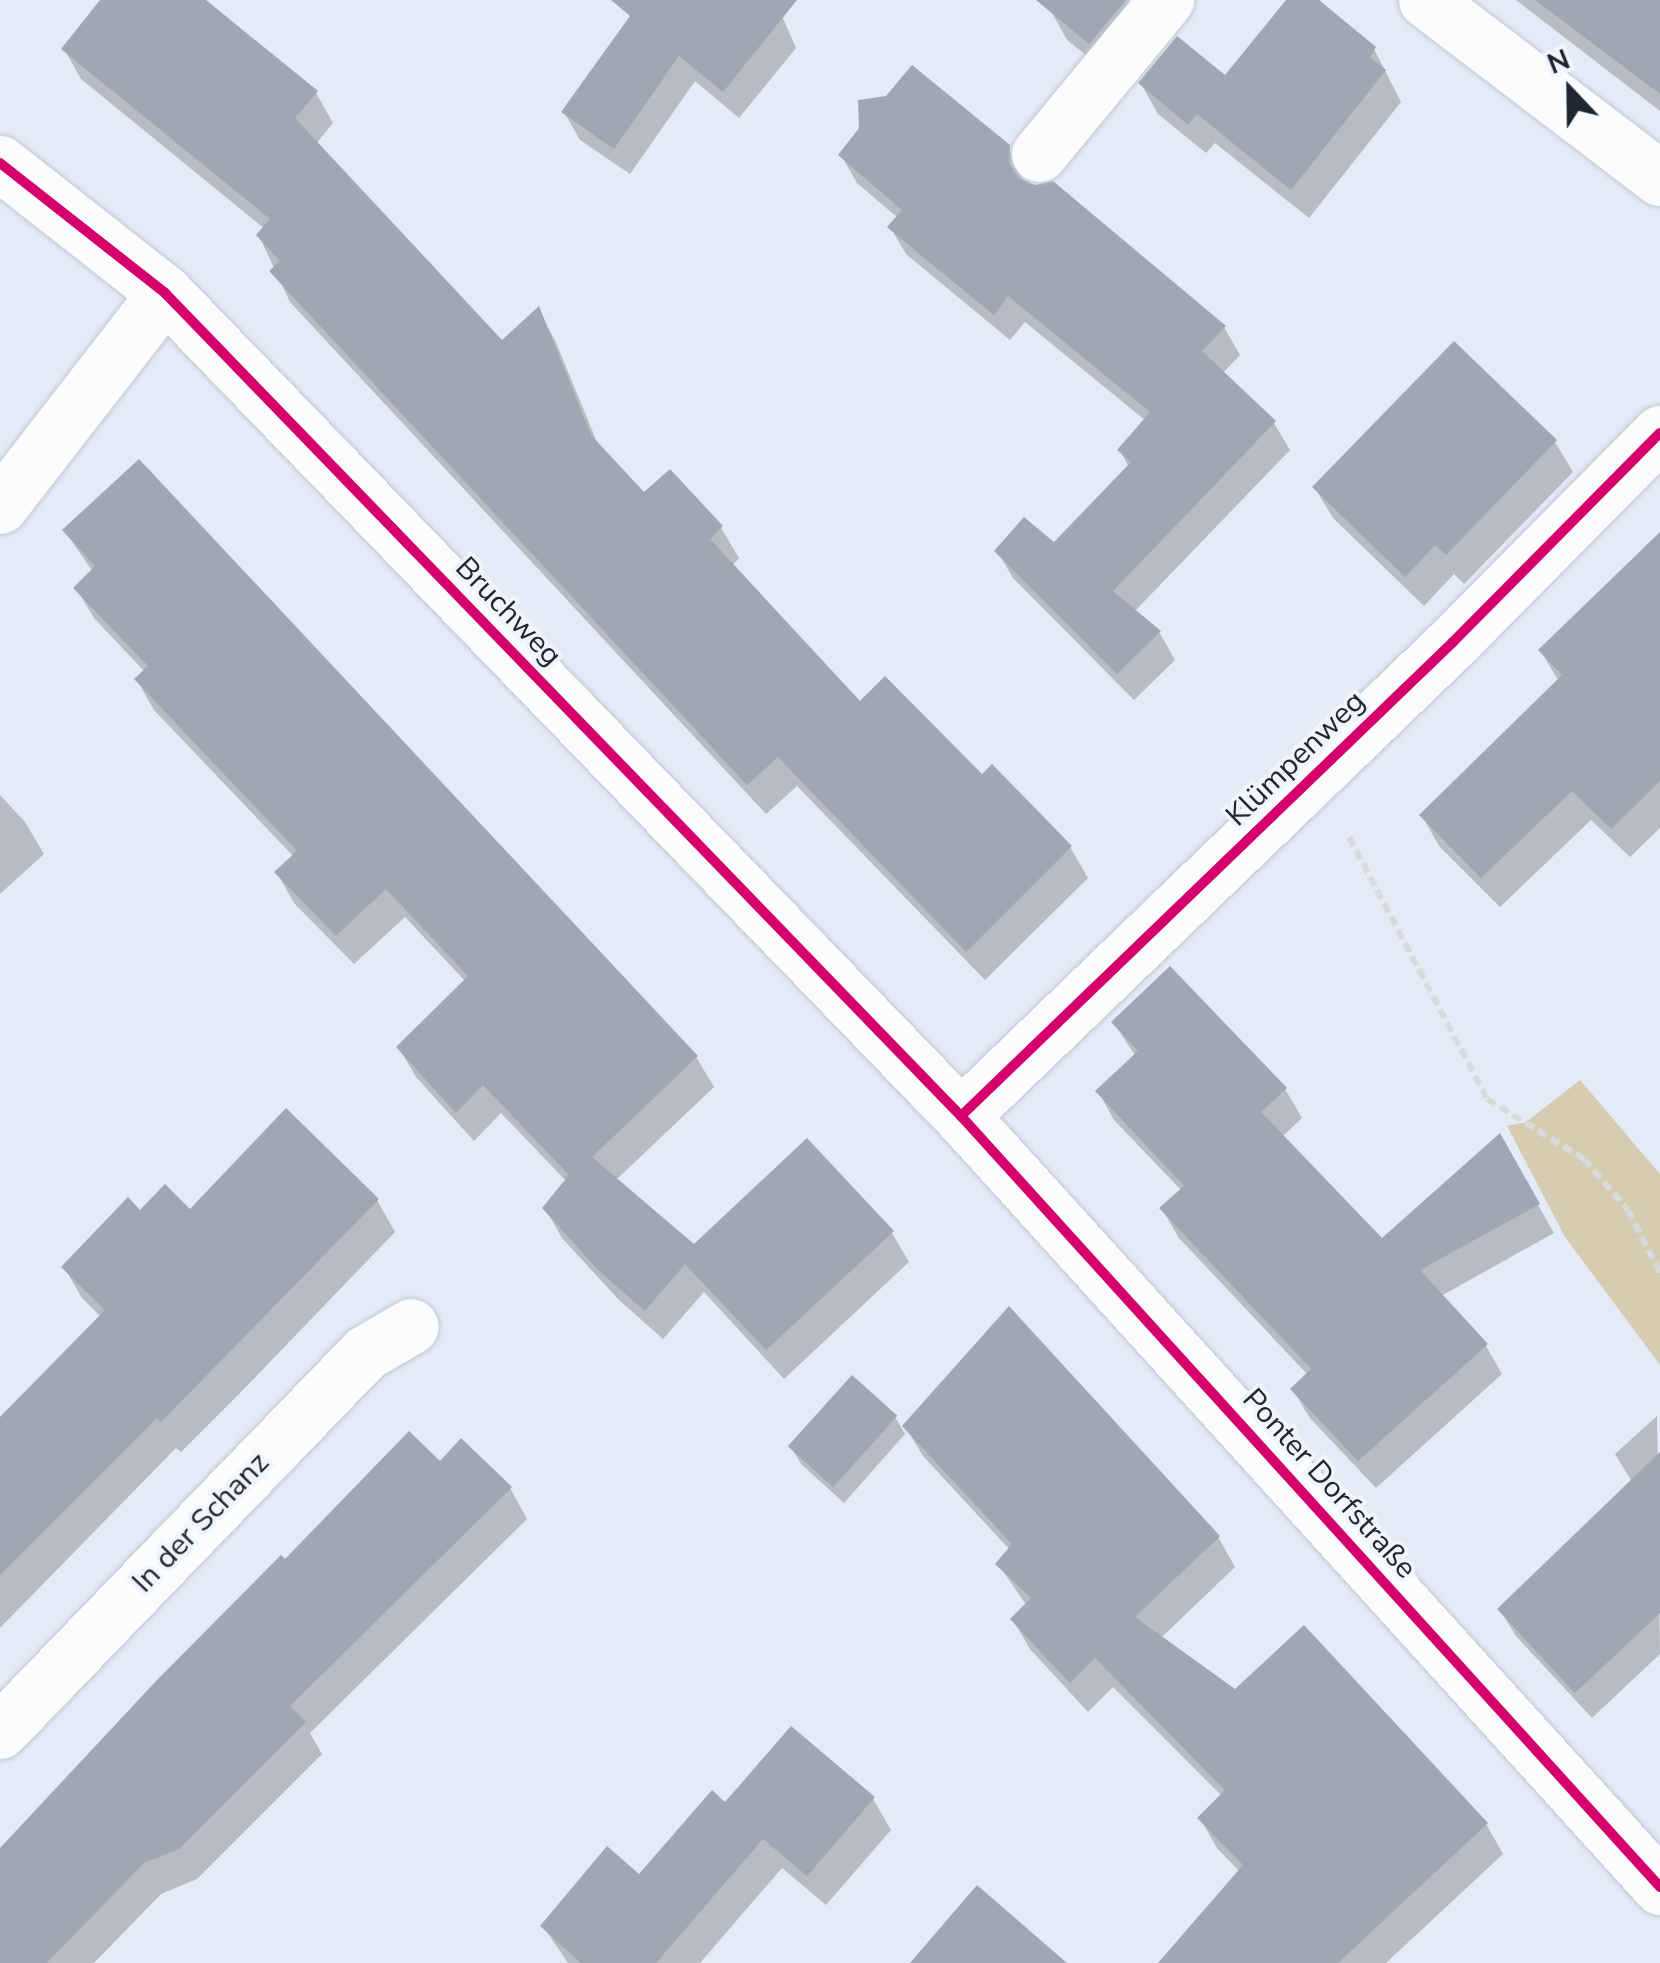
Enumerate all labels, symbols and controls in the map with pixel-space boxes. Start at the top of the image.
north arrow [1520,40,1620,140]
text: N [1542,41,1576,84]
street label: Bruchweg [447,550,569,674]
street label: Klümpenweg [1219,684,1373,834]
street label: Ponter Dorfstraße [1234,1382,1424,1586]
street label: In der Schanz [125,1446,277,1600]

